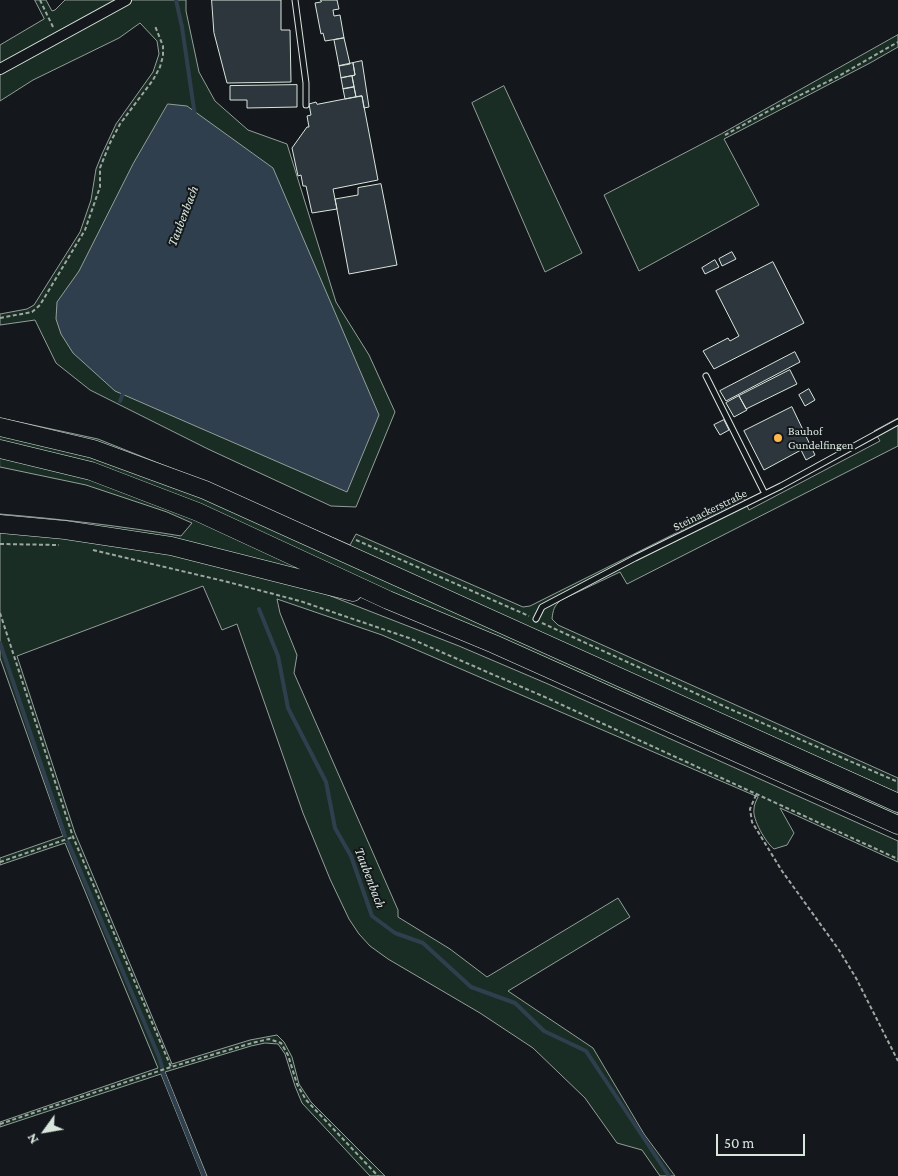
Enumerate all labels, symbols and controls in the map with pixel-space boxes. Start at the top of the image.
water label: Taubenbach [164,183,202,249]
place label: Bauhof Gundelfingen [788,424,853,452]
marker: Bauhof Gundelfingen [772,432,784,444]
street label: Steinackerstraße [671,486,749,534]
water label: Taubenbach [351,845,389,911]
north arrow [20,1106,70,1156]
scale bar [718,1124,807,1156]
text: N [23,1131,42,1147]
text: 50 m [724,1135,754,1151]

